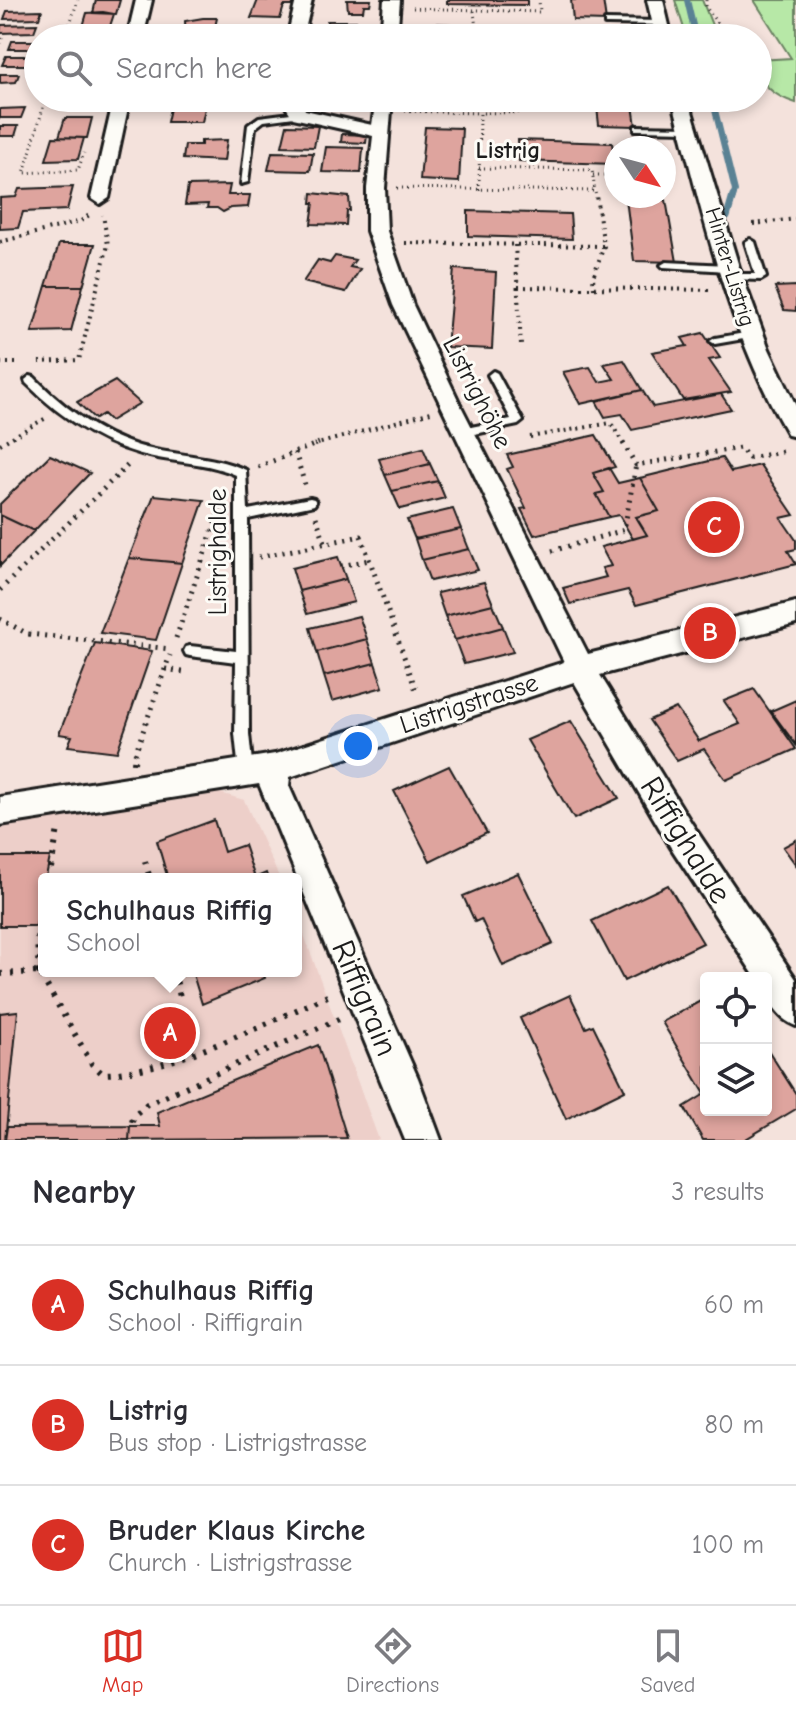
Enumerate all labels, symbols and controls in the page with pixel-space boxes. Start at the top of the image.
search box [24,24,772,112]
icon: search [52,46,96,90]
text: Search here [116,51,272,86]
district label: Listrig [476,136,540,164]
north arrow [604,136,676,208]
street label: Hinter-Listrig [700,204,760,330]
street label: Listrighöhe [436,332,518,454]
street label: Listrighalde [203,488,233,616]
pin: C [688,497,740,557]
pin: B [684,603,736,663]
street label: Listrigstrasse [396,668,542,740]
your location [338,726,378,766]
street label: Riffighalde [633,770,739,910]
popup [38,873,302,977]
text: Schulhaus Riffig [67,893,273,928]
text: School [67,928,141,958]
street label: Riffigrain [324,935,406,1061]
map controls [700,972,772,1116]
button: locate [700,972,772,1044]
pin: A [144,1003,196,1063]
button: layers [700,1044,772,1116]
text: Nearby [32,1172,135,1212]
text: 3 results [671,1177,764,1207]
text: Schulhaus Riffig [108,1273,315,1308]
text: A [51,1290,65,1320]
text: 60 m [704,1290,764,1320]
text: School · Riffigrain [108,1308,303,1338]
text: Listrig [108,1393,189,1428]
text: B [50,1410,66,1440]
text: 80 m [705,1410,764,1440]
text: Bus stop · Listrigstrasse [108,1428,367,1458]
text: Bruder Klaus Kirche [108,1513,365,1548]
text: C [50,1530,66,1560]
text: 100 m [692,1530,764,1560]
text: Church · Listrigstrasse [108,1548,352,1578]
tab: Map [101,1624,145,1698]
tab: Directions [346,1624,439,1698]
tab: Saved [640,1624,695,1698]

